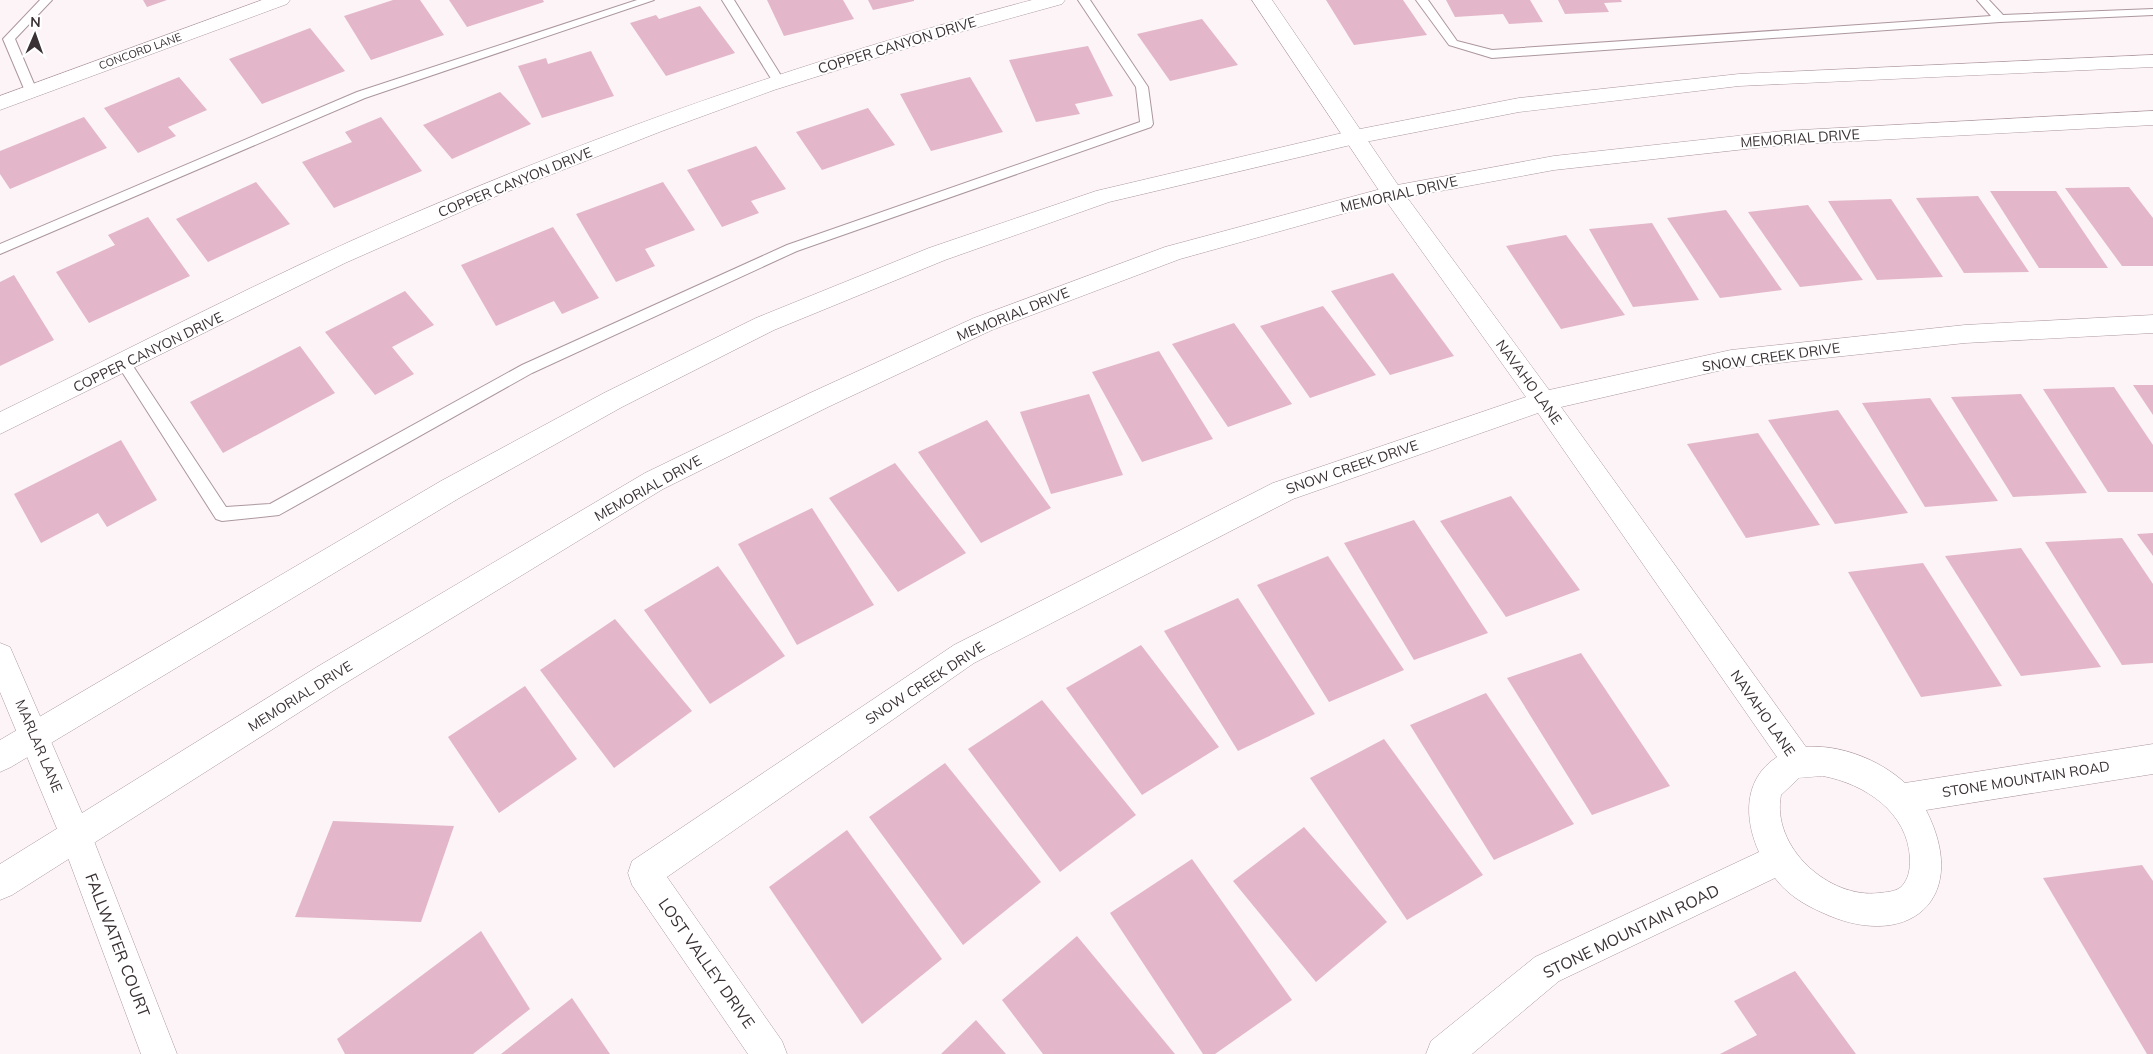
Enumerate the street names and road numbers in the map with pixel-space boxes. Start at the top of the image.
street label: COPPER CANYON DRIVE [816,12,978,78]
street label: CONCORD LANE [97,30,183,72]
street label: MEMORIAL DRIVE [1740,125,1860,151]
street label: COPPER CANYON DRIVE [435,143,595,221]
street label: MEMORIAL DRIVE [1339,172,1459,216]
street label: MEMORIAL DRIVE [954,283,1072,345]
street label: COPPER CANYON DRIVE [70,308,226,396]
street label: NAVAHO LANE [1492,336,1566,428]
street label: SNOW CREEK DRIVE [1701,338,1841,376]
street label: SNOW CREEK DRIVE [1283,436,1421,498]
street label: MEMORIAL DRIVE [591,451,705,525]
street label: SNOW CREEK DRIVE [862,638,988,728]
street label: MEMORIAL DRIVE [244,657,356,735]
street label: NAVAHO LANE [1727,667,1799,759]
street label: MARLAR LANE [11,697,67,795]
street label: STONE MOUNTAIN ROAD [1941,757,2111,801]
street label: FALLWATER COURT [81,870,155,1020]
street label: STONE MOUNTAIN ROAD [1540,880,1722,982]
street label: LOST VALLEY DRIVE [655,894,759,1032]

